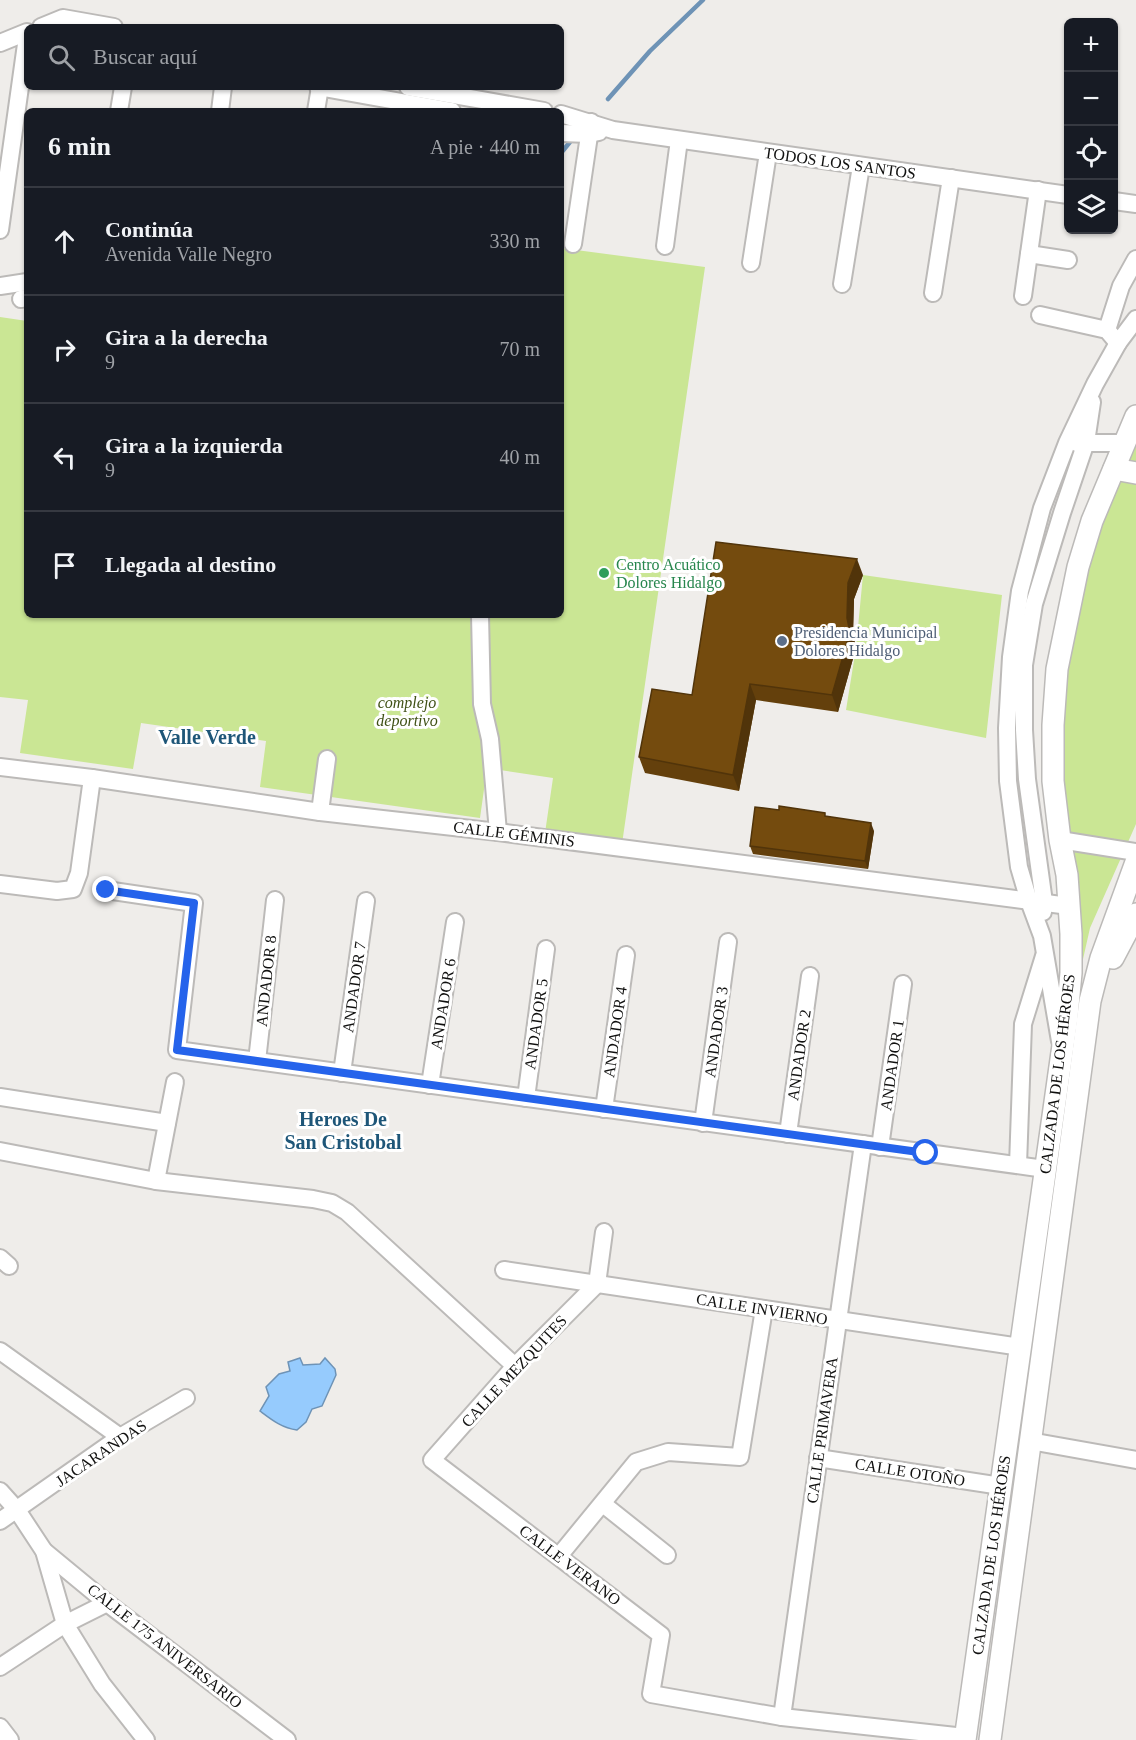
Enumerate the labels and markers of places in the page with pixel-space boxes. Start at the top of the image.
place label: Centro Acuático Dolores Hidalgo [616,556,722,592]
marker: Centro Acuático Dolores Hidalgo [597,566,611,580]
place label: Presidencia Municipal Dolores Hidalgo [794,624,938,660]
marker: Presidencia Municipal Dolores Hidalgo [775,634,789,648]

